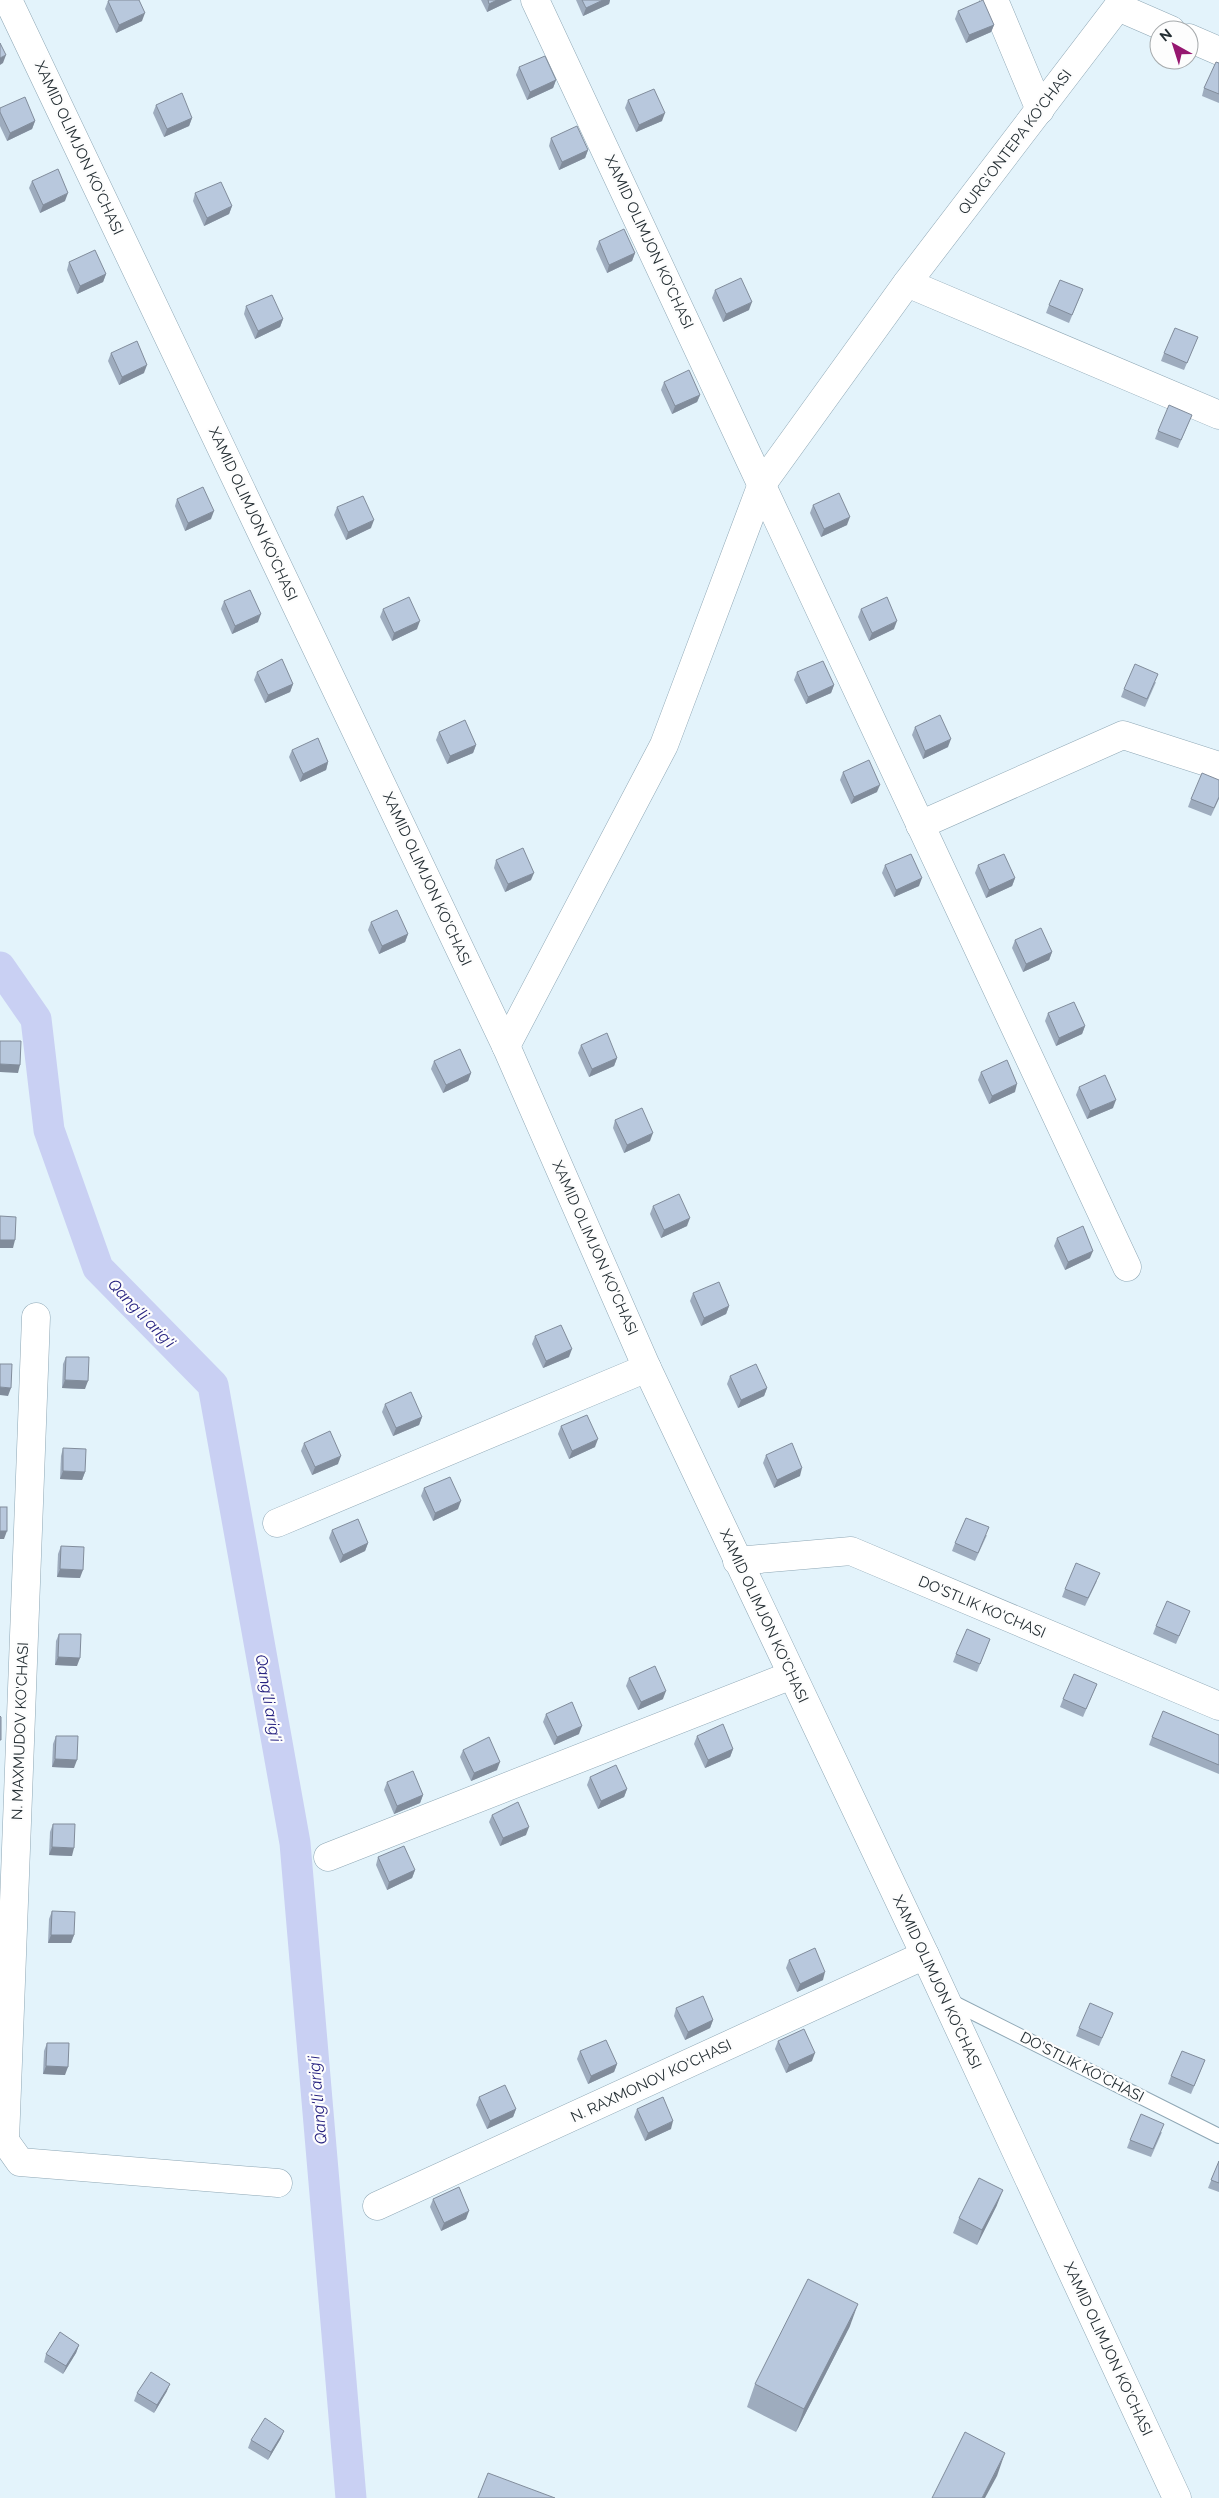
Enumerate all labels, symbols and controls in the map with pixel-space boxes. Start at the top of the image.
north arrow [1149,20,1199,70]
text: N [1157,25,1175,44]
street label: XAMID OLIMJON KO'CHASI [31,58,127,238]
street label: QURG'ONTEPA KO'CHASI [955,66,1075,218]
street label: XAMID OLIMJON KO'CHASI [601,152,697,332]
street label: XAMID OLIMJON KO'CHASI [205,424,301,604]
street label: XAMID OLIMJON KO'CHASI [379,789,475,969]
street label: XAMID OLIMJON KO'CHASI [548,1158,642,1338]
water label: Qang'li arig'i [104,1275,180,1352]
street label: XAMID OLIMJON KO'CHASI [716,1526,812,1706]
street label: DO'STLIK KO'CHASI [916,1572,1048,1642]
street label: N. MAXMUDOV KO'CHASI [8,1642,32,1820]
water label: Qang'li arig'i [251,1653,286,1744]
street label: XAMID OLIMJON KO'CHASI [889,1892,985,2072]
street label: DO'STLIK KO'CHASI [1017,2028,1147,2106]
street label: N. RAXMONOV KO'CHASI [568,2036,734,2126]
water label: Qang'li arig'i [304,2054,331,2145]
street label: XAMID OLIMJON KO'CHASI [1060,2259,1156,2439]

